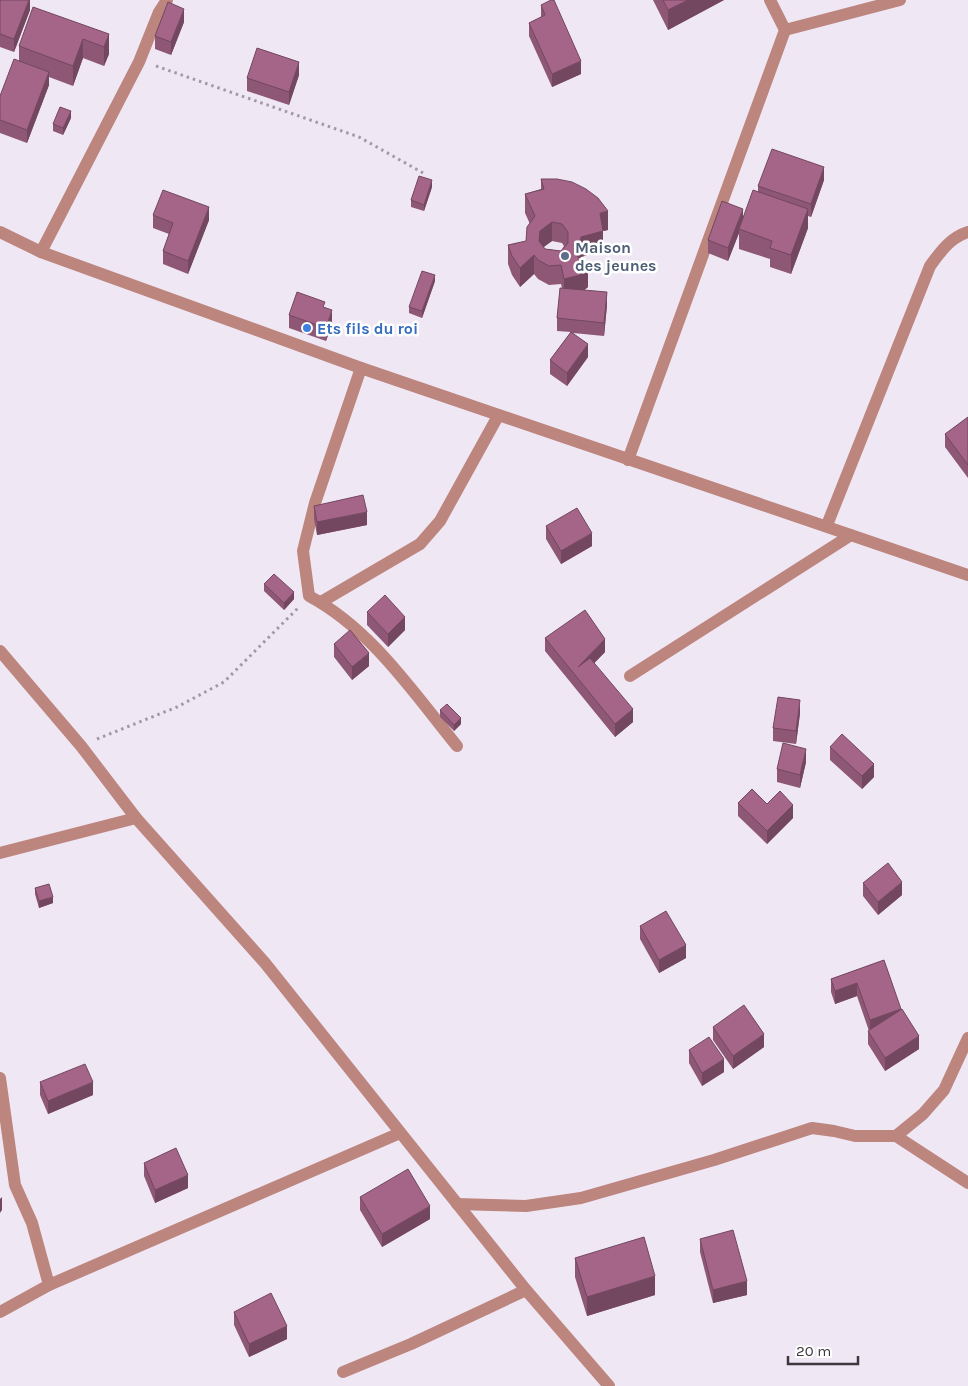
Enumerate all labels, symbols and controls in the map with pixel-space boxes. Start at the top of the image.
place label: Maison des jeunes [575,238,657,275]
marker: Maison des jeunes [559,250,571,262]
place label: Ets fils du roi [317,319,418,338]
marker: Ets fils du roi [301,322,313,334]
scale bar [788,1334,858,1366]
text: 20 m [796,1342,831,1360]

